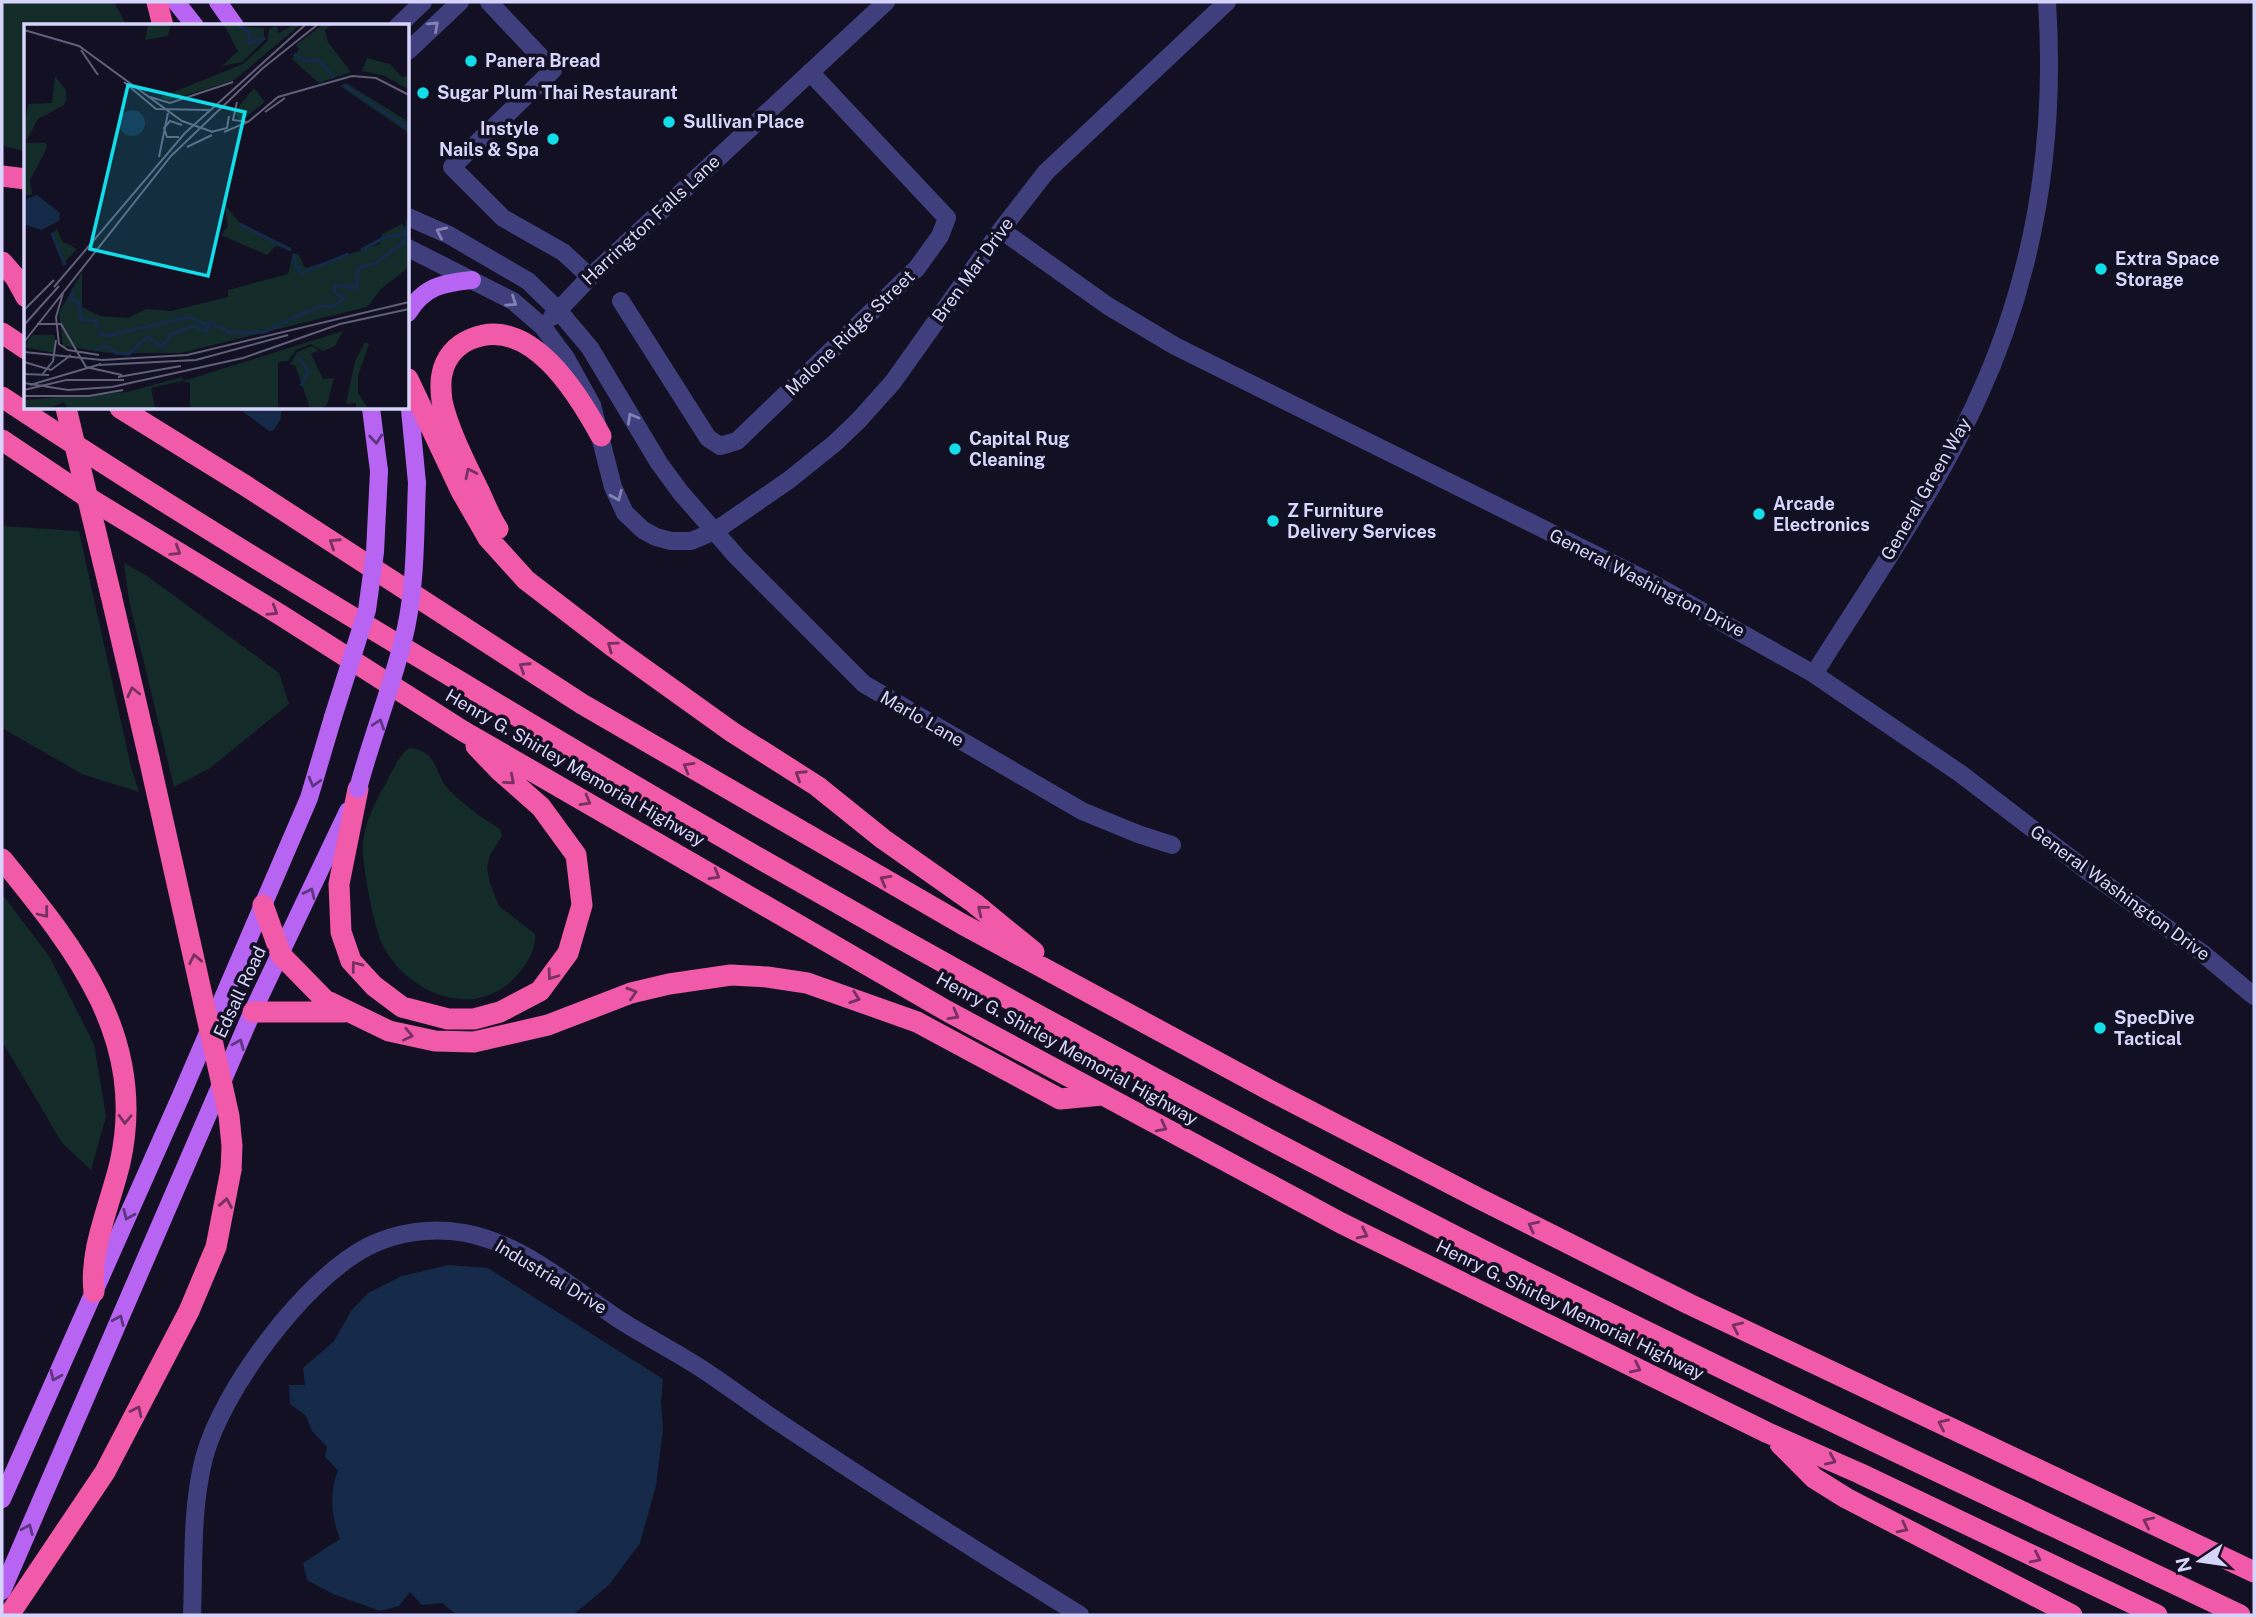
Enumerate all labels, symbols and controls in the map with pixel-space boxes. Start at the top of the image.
one-way arrow [426,22,439,34]
inset map [24,24,410,410]
place label: Panera Bread [485,50,600,71]
marker: Panera Bread [463,53,479,69]
place label: Sugar Plum Thai Restaurant [437,82,678,103]
marker: Sugar Plum Thai Restaurant [415,85,431,101]
place label: Sullivan Place [683,111,804,132]
marker: Sullivan Place [661,114,677,130]
place label: Instyle Nails & Spa [439,118,539,160]
marker: Instyle Nails & Spa [545,131,561,147]
street label: Harrington Falls Lane [577,150,724,289]
street label: Bren Mar Drive [928,213,1018,326]
one-way arrow [436,226,448,240]
place label: Extra Space Storage [2115,248,2219,290]
marker: Extra Space Storage [2093,261,2109,277]
street label: Malone Ridge Street [781,266,918,400]
one-way arrow [504,294,517,306]
one-way arrow [627,412,640,425]
street label: General Green Way [1876,413,1975,564]
place label: Capital Rug Cleaning [969,428,1070,470]
one-way arrow [368,434,383,445]
marker: Capital Rug Cleaning [947,441,963,457]
one-way arrow [464,468,478,480]
one-way arrow [609,489,623,501]
place label: Arcade Electronics [1773,493,1870,535]
place label: Z Furniture Delivery Services [1287,500,1436,542]
marker: Arcade Electronics [1751,506,1767,522]
marker: Z Furniture Delivery Services [1265,513,1281,529]
street label: General Washington Drive [1546,524,1749,641]
one-way arrow [328,538,341,551]
one-way arrow [169,542,182,555]
one-way arrow [266,602,279,615]
one-way arrow [608,642,620,654]
one-way arrow [519,662,532,675]
street label: Henry G. Shirley Memorial Highway [442,685,709,851]
one-way arrow [127,686,142,698]
street label: Marlo Lane [877,686,968,751]
one-way arrow [370,718,384,730]
one-way arrow [683,762,696,775]
one-way arrow [794,771,807,784]
one-way arrow [502,772,515,784]
one-way arrow [307,776,322,788]
one-way arrow [579,793,592,806]
street label: General Washington Drive [2026,820,2214,965]
one-way arrow [707,867,720,880]
one-way arrow [880,875,892,888]
one-way arrow [302,888,316,900]
one-way arrow [36,905,49,918]
one-way arrow [978,906,990,919]
street label: Edsall Road [209,943,270,1041]
one-way arrow [189,953,203,965]
one-way arrow [352,961,365,973]
one-way arrow [547,967,560,980]
street label: Henry G. Shirley Memorial Highway [933,968,1202,1130]
one-way arrow [626,987,638,1002]
one-way arrow [848,990,860,1004]
one-way arrow [946,1006,959,1020]
place label: SpecDive Tactical [2114,1007,2195,1049]
marker: SpecDive Tactical [2092,1020,2108,1036]
one-way arrow [402,1027,414,1042]
one-way arrow [231,1039,245,1051]
one-way arrow [118,1114,133,1125]
one-way arrow [1155,1119,1167,1132]
one-way arrow [218,1197,233,1209]
one-way arrow [122,1207,136,1220]
one-way arrow [1528,1220,1540,1234]
one-way arrow [1356,1225,1368,1239]
street label: Industrial Drive [491,1235,611,1318]
street label: Henry G. Shirley Memorial Highway [1433,1235,1708,1384]
one-way arrow [111,1315,125,1327]
one-way arrow [1732,1321,1744,1335]
one-way arrow [1629,1360,1641,1374]
one-way arrow [49,1369,63,1382]
one-way arrow [129,1406,143,1418]
one-way arrow [1938,1419,1950,1433]
one-way arrow [1824,1452,1836,1466]
one-way arrow [2143,1516,2155,1530]
one-way arrow [1896,1519,1908,1533]
one-way arrow [20,1523,34,1535]
north arrow [2165,1526,2235,1596]
one-way arrow [2029,1549,2041,1563]
text: N [2171,1555,2196,1575]

